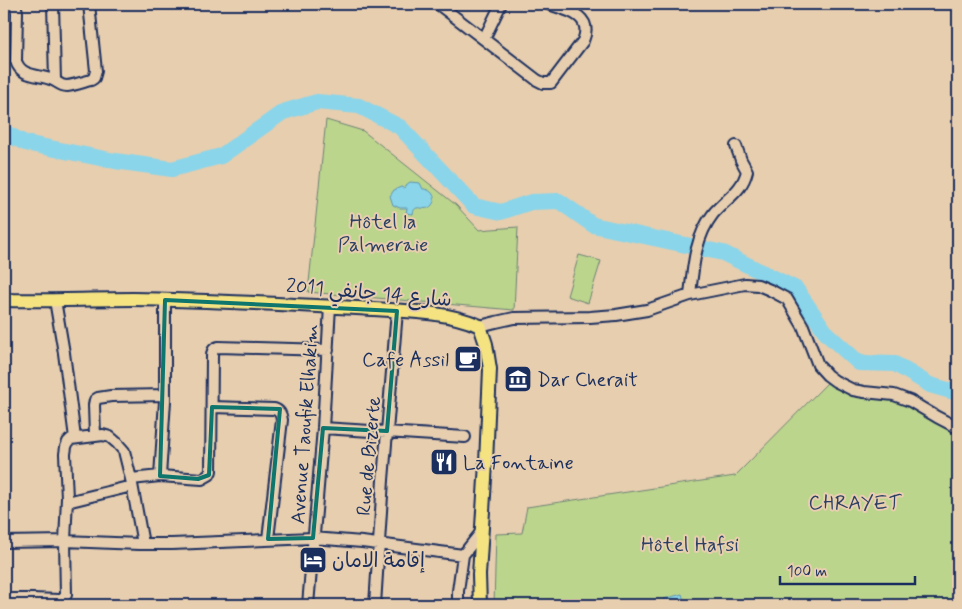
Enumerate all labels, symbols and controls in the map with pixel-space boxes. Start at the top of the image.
park label: Hôtel la Palmeraie [338,209,428,259]
street label: شارع 14 جانفي 2011 [285,273,453,317]
street label: Avenue Taoufik Elhakim [285,323,326,525]
cafe icon: Cafe Assil [453,344,483,374]
place label: Cafe Assil [362,347,449,374]
museum icon: Dar Cherait [503,364,533,394]
place label: Dar Cherait [537,367,638,394]
street label: Rue de Bizerte [351,395,388,517]
restaurant icon: La Fontaine [429,447,459,477]
place label: La Fontaine [463,450,574,477]
park label: CHRAYET [809,490,903,517]
park label: Hôtel Hafsi [641,532,739,559]
hotel icon: إقامة الامان [298,545,328,575]
place label: إقامة الامان [332,548,425,575]
scale bar [780,554,914,586]
text: 100 m [787,562,827,582]

